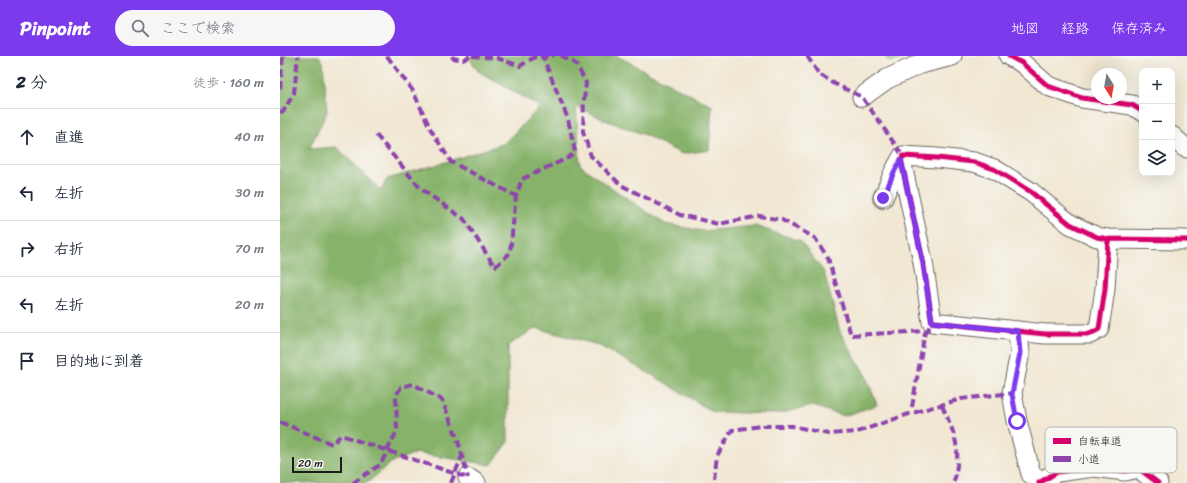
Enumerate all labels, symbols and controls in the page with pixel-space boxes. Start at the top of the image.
search box [115,10,395,46]
text: Pinpoint [20,12,91,45]
text: ここで検索 [161,15,236,41]
text: 地図 [1011,16,1039,41]
text: 経路 [1061,16,1089,41]
text: 保存済み [1111,16,1167,41]
icon: search [129,17,151,39]
text: 2 分 [16,67,47,97]
north arrow [1091,68,1127,104]
map controls [1139,68,1175,176]
button: + [1139,68,1175,104]
text: 徒歩 · 160 m [193,71,264,94]
button: − [1139,104,1175,140]
text: 直進 [54,124,84,150]
text: 40 m [234,125,264,148]
icon: ahead [16,126,38,148]
button: layers [1139,140,1175,176]
text: 左折 [54,180,84,206]
text: 30 m [235,181,264,204]
icon: left [16,182,38,204]
route end [874,189,892,207]
text: 右折 [54,236,84,262]
text: 70 m [235,237,264,260]
icon: right [16,238,38,260]
text: 左折 [54,292,84,318]
text: 20 m [235,293,264,316]
icon: left [16,294,38,316]
text: 目的地に到着 [54,348,144,374]
icon: arrive [16,350,38,372]
route start [1008,412,1026,430]
legend [1045,427,1177,473]
text: 自転車道 [1078,432,1122,451]
text: 小道 [1078,450,1100,469]
text: 20 m [298,454,323,473]
scale bar [292,455,342,474]

